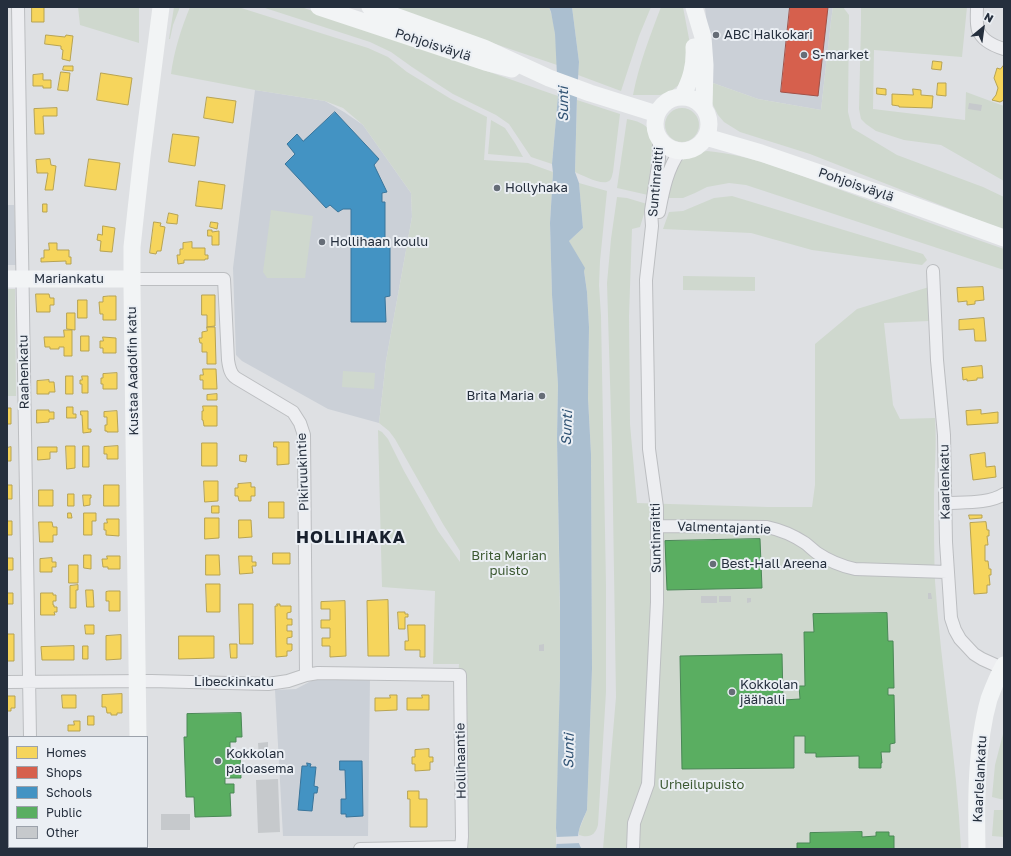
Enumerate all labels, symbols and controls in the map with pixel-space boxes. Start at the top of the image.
north arrow [963,8,1003,48]
text: N [982,9,996,25]
street label: Pohjoisväylä [393,25,473,65]
place label: ABC Halkokari [724,27,813,43]
marker: ABC Halkokari [711,30,721,40]
place label: S-market [812,47,869,63]
marker: S-market [799,50,809,60]
water label: Sunti [556,86,572,122]
street label: Suntinraitti [645,146,667,218]
street label: Pohjoisväylä [816,165,896,205]
place label: Hollyhaka [505,180,568,196]
marker: Hollyhaka [492,183,502,193]
place label: Hollihaan koulu [330,234,428,250]
marker: Hollihaan koulu [317,237,327,247]
street label: Mariankatu [34,271,104,287]
street label: Kustaa Aadolfin katu [124,306,142,436]
street label: Raahenkatu [16,335,32,409]
place label: Brita Maria [467,388,534,404]
marker: Brita Maria [537,391,547,401]
water label: Sunti [558,410,576,446]
street label: Pikiruukintie [294,432,312,512]
street label: Kaarlenkatu [937,444,953,520]
street label: Suntinraitti [648,503,664,573]
street label: Valmentajantie [677,519,771,537]
district label: HOLLIHAKA [296,528,406,548]
park label: Brita Marian puisto [471,548,547,579]
place label: Best‑Hall Areena [721,556,827,572]
marker: Best‑Hall Areena [708,559,718,569]
street label: Libeckinkatu [194,674,274,690]
place label: Kokkolan jäähalli [740,677,798,708]
marker: Kokkolan jäähalli [727,687,737,697]
street label: Hollihaantie [453,723,469,799]
water label: Sunti [560,733,578,769]
street label: Kaarlelankatu [970,735,990,823]
legend [8,736,148,848]
text: Homes [46,745,86,760]
place label: Kokkolan paloasema [226,746,294,777]
marker: Kokkolan paloasema [213,756,223,766]
text: Shops [46,765,82,780]
park label: Urheilupuisto [660,777,744,793]
text: Schools [46,785,92,800]
text: Public [46,805,82,820]
text: Other [46,825,79,840]

